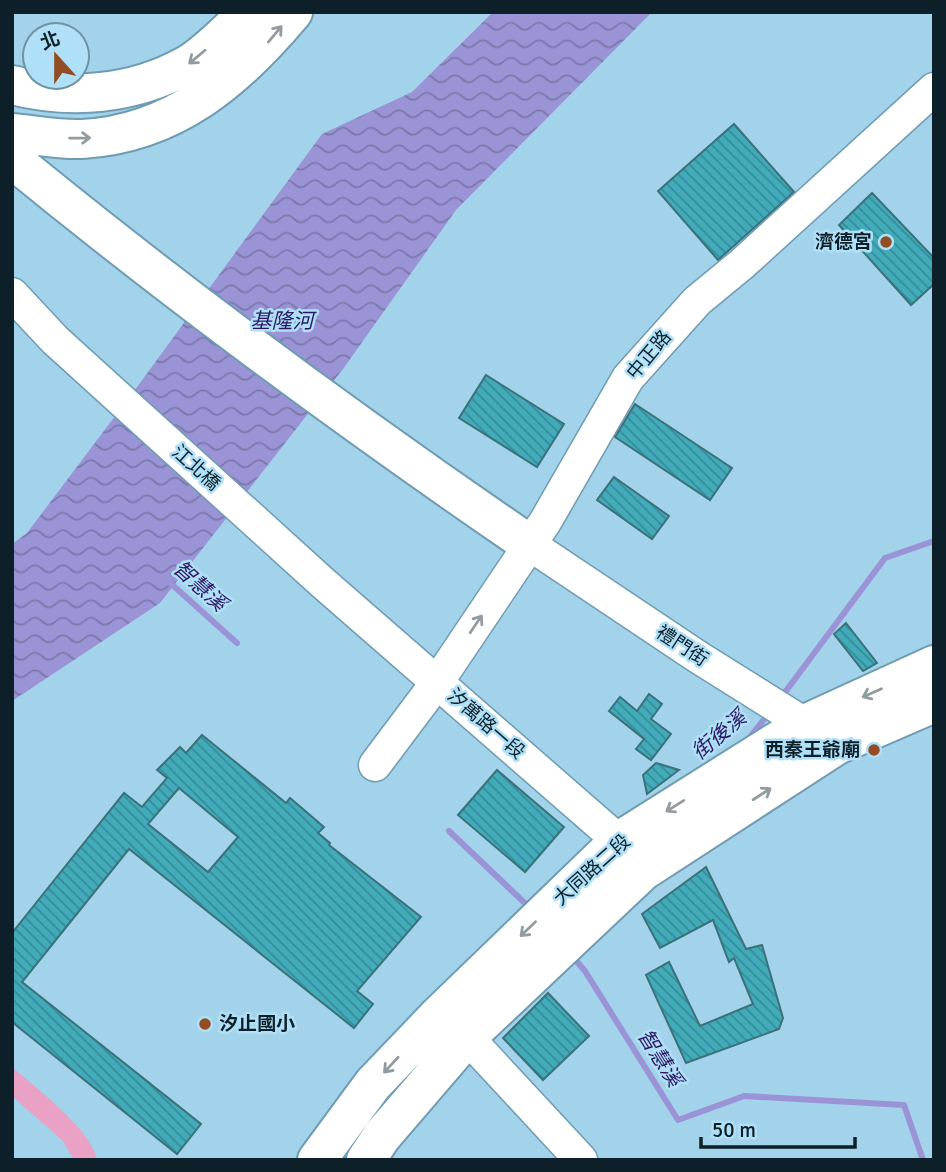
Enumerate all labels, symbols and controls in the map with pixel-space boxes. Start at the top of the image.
north arrow [21,21,91,91]
text: 北 [37,26,63,56]
one-way arrow [267,26,283,44]
one-way arrow [189,49,207,65]
one-way arrow [68,131,91,144]
place label: 濟德宮 [815,230,872,254]
marker: 濟德宮 [878,234,894,250]
water label: 基隆河 [251,308,317,334]
street label: 中正路 [621,325,677,385]
street label: 江北橋 [167,440,225,496]
water label: 智慧溪 [168,555,234,619]
one-way arrow [469,615,483,635]
street label: 禮門街 [652,620,712,672]
street label: 汐萬路一段 [442,684,530,764]
one-way arrow [861,688,882,701]
water label: 街後溪 [687,703,754,765]
place label: 西秦王爺廟 [765,738,860,762]
marker: 西秦王爺廟 [866,742,882,758]
one-way arrow [751,786,771,800]
one-way arrow [665,800,685,814]
street label: 大同路二段 [549,829,635,911]
one-way arrow [520,921,537,938]
place label: 汐止國小 [219,1012,295,1036]
marker: 汐止國小 [197,1016,213,1032]
water label: 智慧溪 [632,1024,689,1094]
one-way arrow [383,1056,400,1073]
scale bar [701,1106,855,1150]
text: 50 m [712,1117,756,1143]

